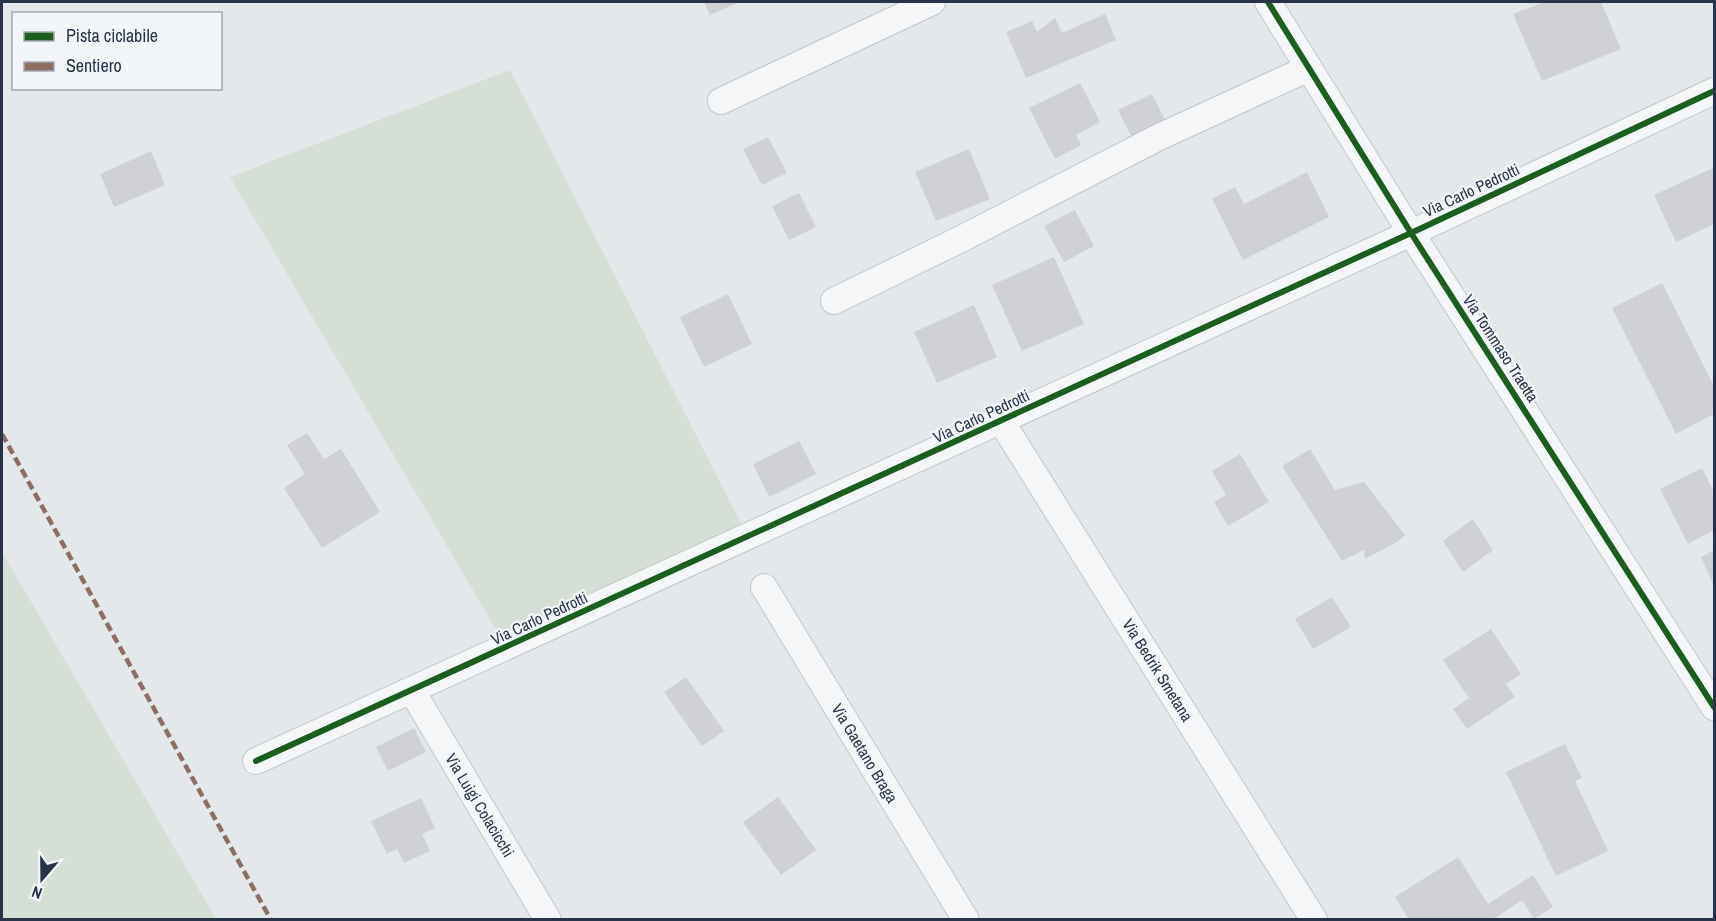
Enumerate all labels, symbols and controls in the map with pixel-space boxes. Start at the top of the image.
legend [12,12,222,90]
text: Pista ciclabile [66,23,158,48]
text: Sentiero [66,53,122,78]
street label: Via Carlo Pedrotti [1419,158,1523,222]
street label: Via Tommaso Traetta [1458,290,1544,407]
street label: Via Carlo Pedrotti [929,384,1033,448]
street label: Via Carlo Pedrotti [487,586,591,650]
street label: Via Bedrik Smetana [1118,614,1199,726]
street label: Via Gaetano Braga [827,699,904,807]
street label: Via Luigi Colacicchi [440,749,520,861]
north arrow [12,849,72,909]
text: N [29,881,45,905]

